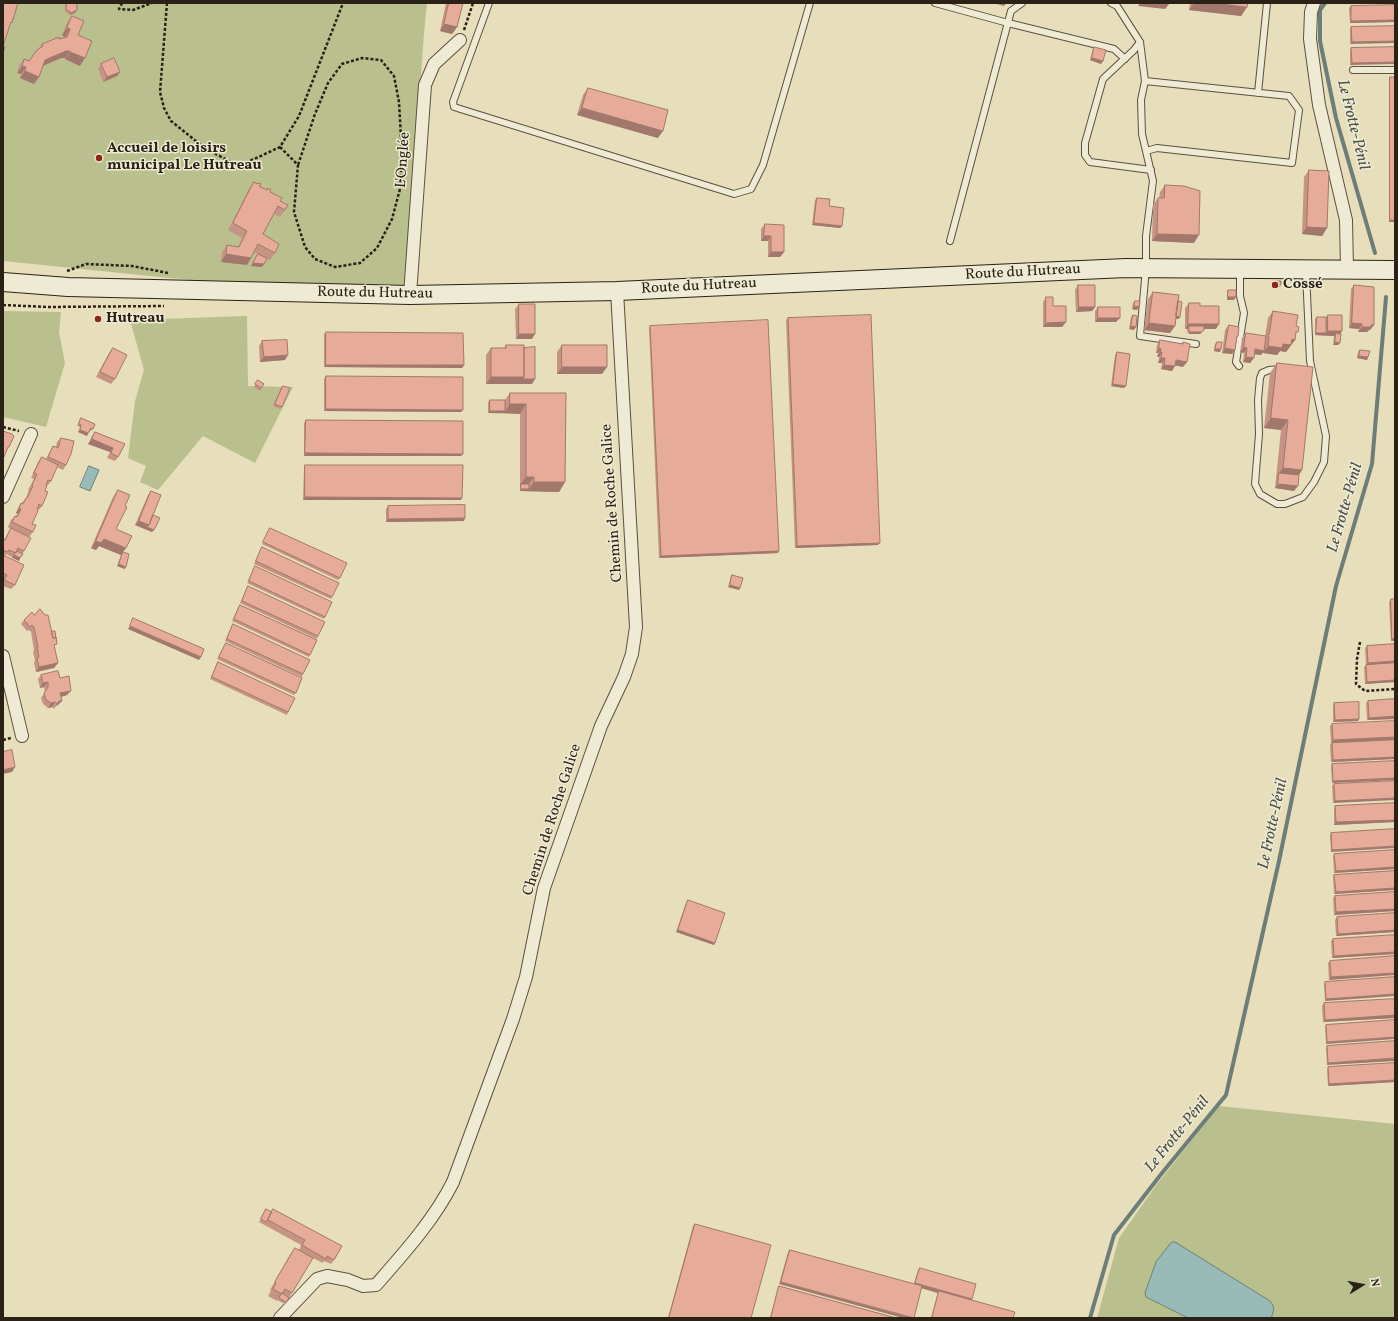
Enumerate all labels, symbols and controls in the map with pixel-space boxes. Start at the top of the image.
water label: Le Frotte-Pénil [1332,78,1372,172]
street label: L'Onglée [393,131,415,189]
place label: Accueil de loisirs municipal Le Hutreau [107,140,262,175]
marker: Accueil de loisirs municipal Le Hutreau [94,153,104,163]
street label: Route du Hutreau [965,261,1081,285]
street label: Route du Hutreau [641,275,757,299]
place label: Cossé [1283,276,1323,294]
marker: Cossé [1270,280,1280,290]
street label: Route du Hutreau [317,284,433,304]
place label: Hutreau [106,310,165,328]
marker: Hutreau [93,314,103,324]
street label: Chemin de Roche Galice [598,423,628,583]
water label: Le Frotte-Pénil [1324,461,1368,555]
street label: Chemin de Roche Galice [520,742,586,898]
water label: Le Frotte-Pénil [1255,777,1293,871]
water label: Le Frotte-Pénil [1141,1093,1215,1177]
north arrow [1342,1265,1382,1305]
text: N [1366,1277,1382,1288]

